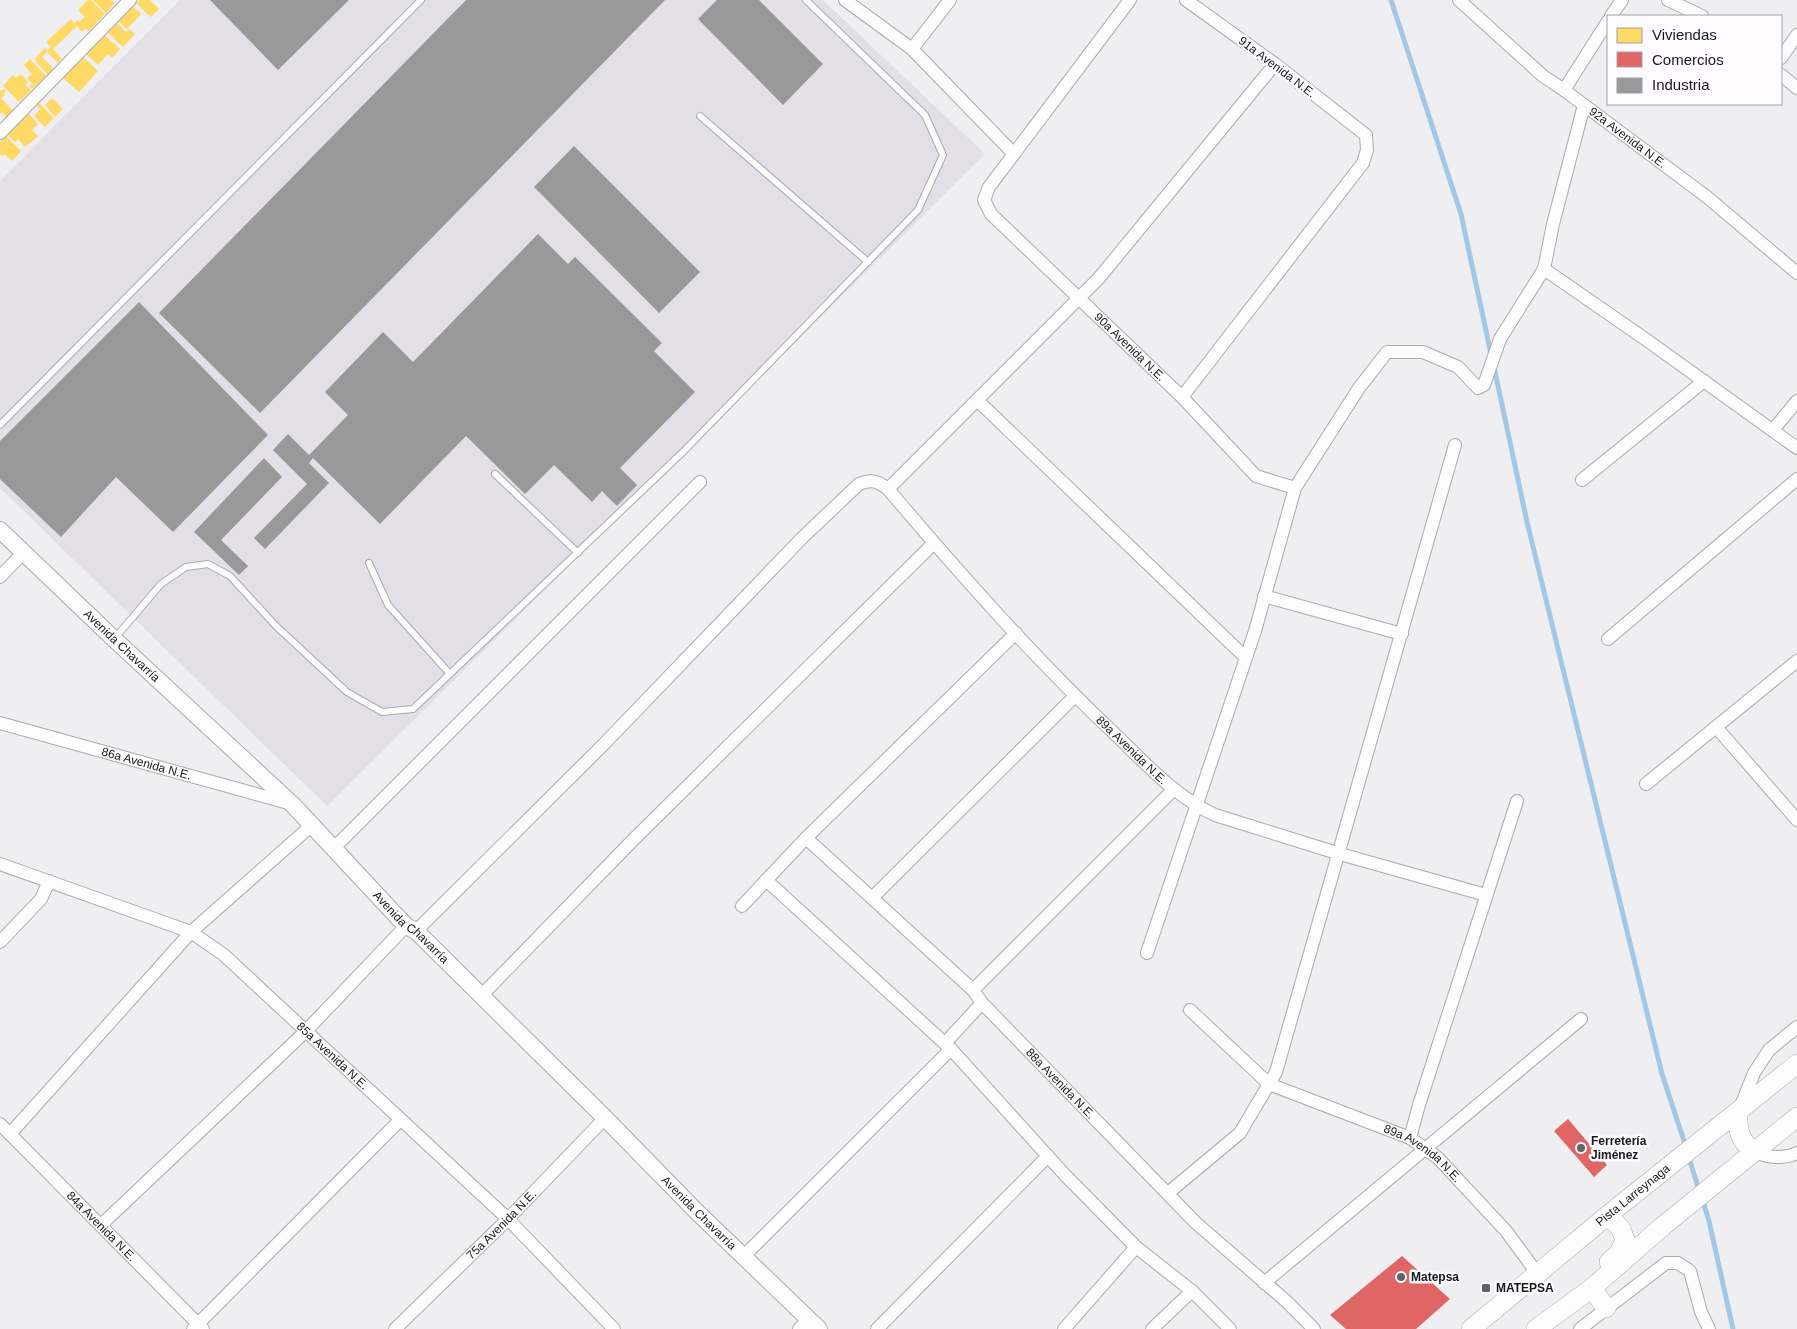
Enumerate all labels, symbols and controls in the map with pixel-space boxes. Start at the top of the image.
legend [1607,15,1782,105]
text: Viviendas [1652,26,1717,43]
street label: 91a Avenida N.E. [1236,34,1318,100]
text: Comercios [1652,51,1724,68]
text: Industria [1652,76,1710,93]
street label: 92a Avenida N.E. [1586,104,1669,171]
street label: 90a Avenida N.E. [1091,310,1168,384]
street label: Avenida Chavarría [81,607,163,685]
street label: 89a Avenida N.E. [1093,713,1170,787]
street label: 86a Avenida N.E. [100,744,193,783]
street label: Avenida Chavarría [370,888,452,966]
street label: 85a Avenida N.E. [294,1019,371,1092]
street label: 88a Avenida N.E. [1023,1045,1098,1122]
street label: 89a Avenida N.E. [1382,1122,1464,1185]
place label: Ferretería Jiménez [1591,1134,1647,1162]
marker: Ferretería Jiménez [1575,1142,1587,1154]
street label: Pista Larreynaga [1593,1161,1673,1229]
street label: Avenida Chavarría [659,1173,739,1253]
street label: 75a Avenida N.E. [464,1187,539,1262]
street label: 84a Avenida N.E. [64,1188,139,1264]
place label: Matepsa [1411,1270,1459,1284]
marker: Matepsa [1395,1271,1407,1283]
place label: MATEPSA [1496,1281,1554,1295]
marker: MATEPSA [1480,1282,1492,1294]

